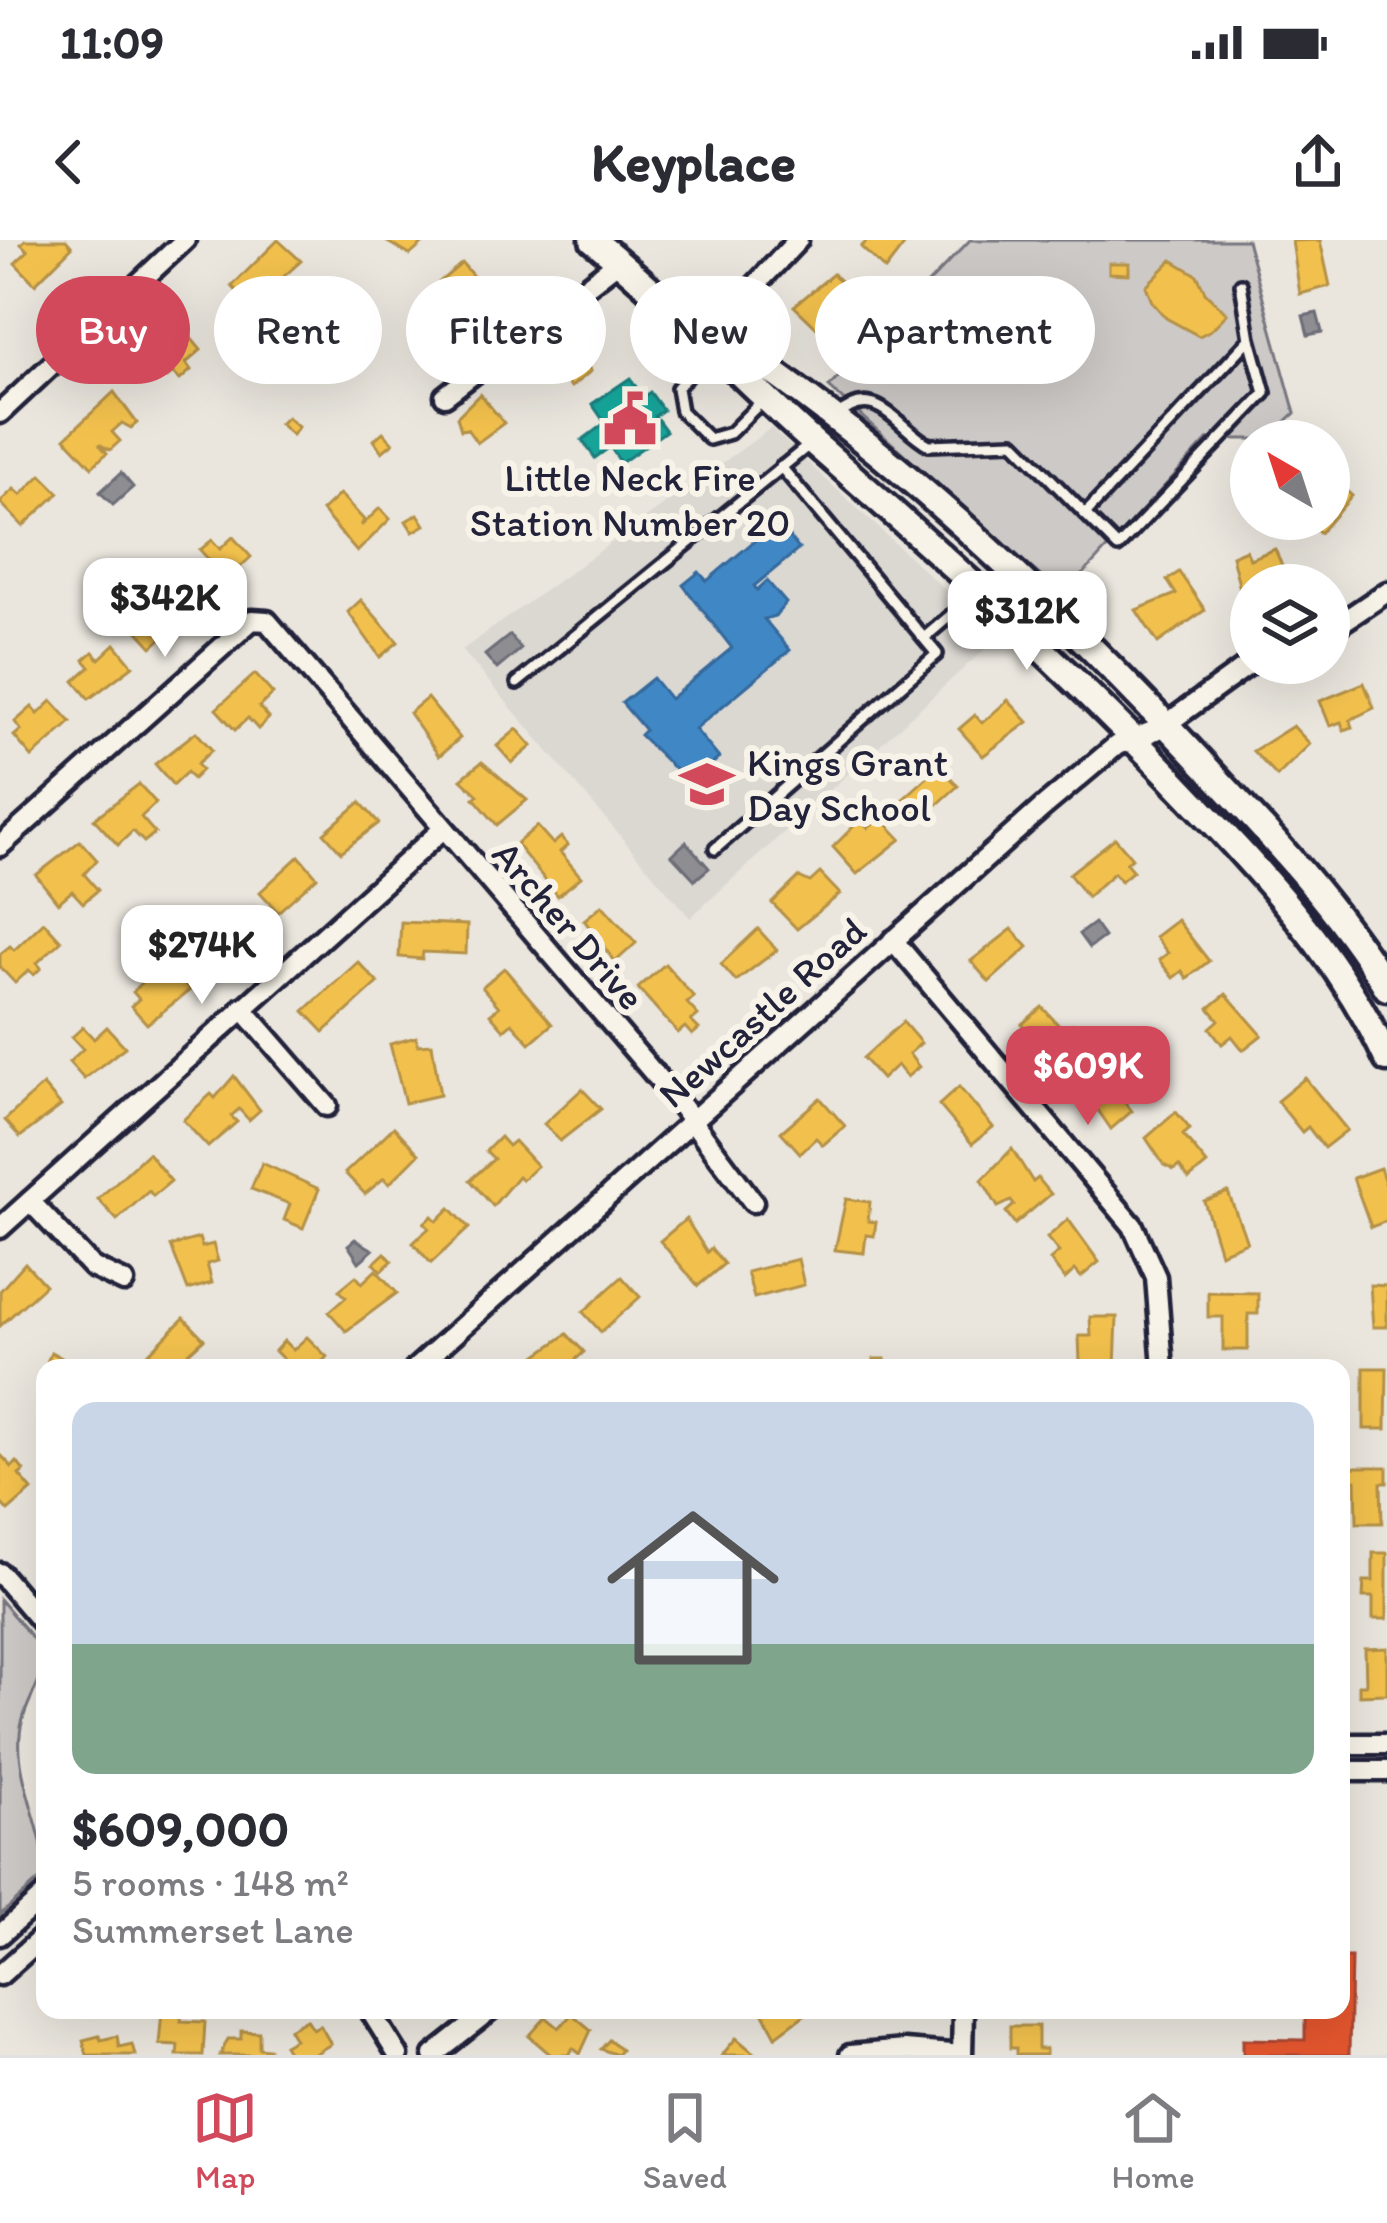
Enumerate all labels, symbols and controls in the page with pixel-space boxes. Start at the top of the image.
text: 11:09 [60,15,164,69]
icon: back [36,129,102,195]
icon: share [1285,129,1351,195]
text: Keyplace [591,130,796,195]
chip: Buy [36,276,190,384]
chip: Rent [214,276,382,384]
chip: Filters [406,276,606,384]
chip: New [630,276,791,384]
chip: Apartment [815,276,1095,384]
public building icon: Little Neck Fire Station Number 20 [601,390,659,448]
north arrow [1230,420,1350,540]
map controls [1230,420,1350,684]
place label: Little Neck Fire Station Number 20 [470,454,790,546]
pin: $342K [81,558,249,660]
button: layers [1230,564,1350,684]
pin: $312K [943,571,1111,673]
text: $342K [110,573,220,620]
text: $312K [975,586,1079,633]
place label: Kings Grant Day School [747,739,948,831]
school or university icon: Kings Grant Day School [678,755,736,813]
street label: Archer Drive [483,831,655,1019]
pin: $274K [118,905,286,1007]
street label: Newcastle Road [649,907,875,1117]
text: $274K [148,920,256,967]
pin: $609K [1004,1026,1172,1128]
text: $609K [1033,1041,1143,1088]
icon: home [585,1480,801,1696]
text: $609,000 [72,1798,289,1859]
text: 5 rooms · 148 m² [72,1859,349,1906]
text: Summerset Lane [72,1906,354,1953]
tab: Map [192,2085,258,2196]
tab: Saved [643,2085,727,2196]
tab: Home [1112,2085,1195,2196]

